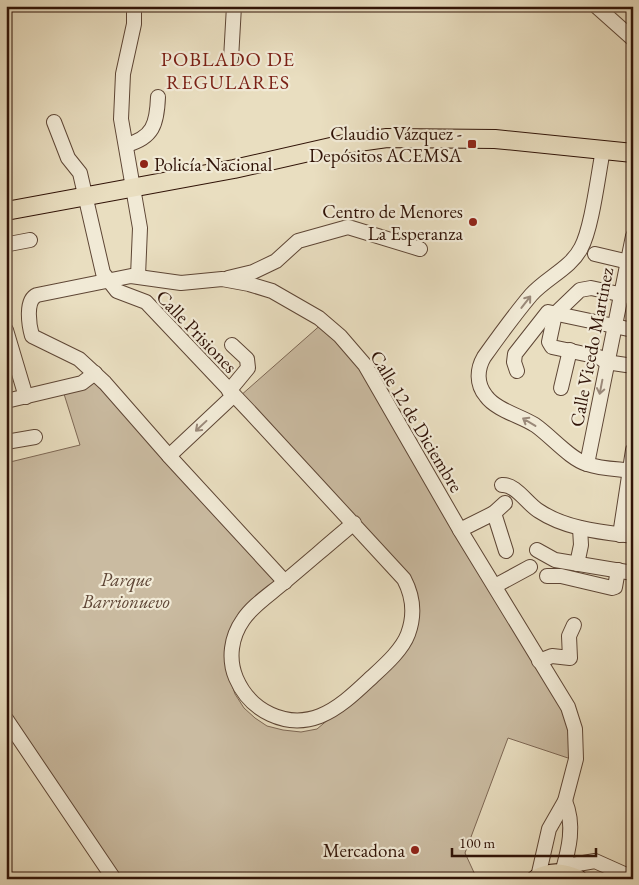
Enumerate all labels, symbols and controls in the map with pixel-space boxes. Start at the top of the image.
district label: POBLADO DE REGULARES [161,46,295,95]
place label: Claudio Vázquez - Depósitos ACEMSA [309,121,463,168]
marker: Claudio Vázquez - Depósitos ACEMSA [466,138,478,150]
place label: Policía Nacional [154,152,273,177]
marker: Policía Nacional [138,158,150,170]
place label: Centro de Menores La Esperanza [322,199,463,246]
marker: Centro de Menores La Esperanza [467,216,479,228]
street label: Calle Vicedo Martinez [564,265,619,429]
street label: Calle Prisiones [151,284,243,378]
one-way arrow [521,296,532,309]
street label: Calle 12 de Diciembre [364,346,469,497]
one-way arrow [596,378,605,394]
one-way arrow [523,416,537,426]
one-way arrow [194,420,207,432]
park label: Parque Barrionuevo [81,567,170,614]
scale bar [452,825,595,857]
text: 100 m [459,833,496,852]
place label: Mercadona [323,838,405,863]
marker: Mercadona [409,844,421,856]

